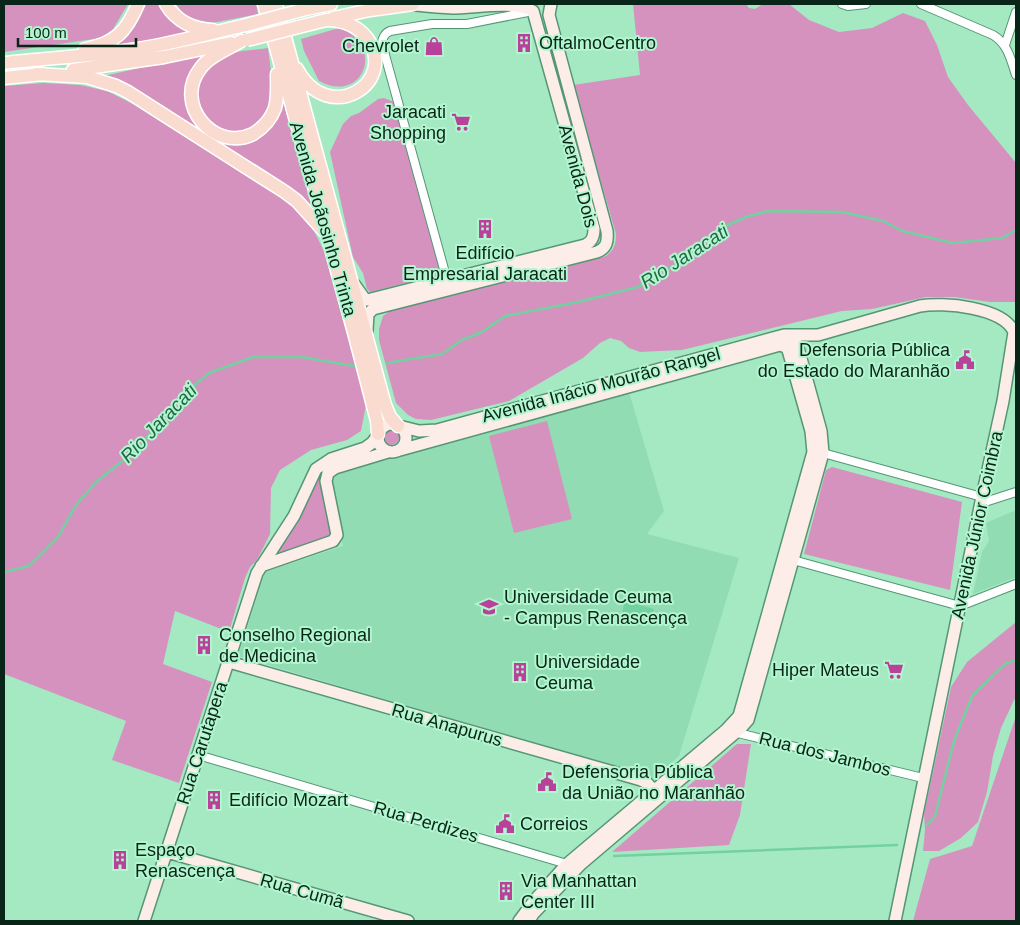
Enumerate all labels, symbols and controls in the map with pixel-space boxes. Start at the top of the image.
scale bar [18,15,135,47]
text: 100 m [25,24,67,41]
building icon: OftalmoCentro [513,32,535,54]
place label: OftalmoCentro [539,33,656,53]
shop icon: Chevrolet [423,35,445,57]
place label: Chevrolet [342,36,419,56]
place label: Jaracati Shopping [370,102,446,143]
supermarket icon: Jaracati Shopping [450,111,472,133]
street label: Avenida Joãosinho Trinta [286,119,361,320]
street label: Avenida Dois [555,122,601,230]
building icon: Edifício Empresarial Jaracati [474,218,496,240]
water label: Rio Jaracati [636,220,733,293]
place label: Edifício Empresarial Jaracati [403,243,567,284]
place label: Defensoria Pública do Estado do Maranhão [758,340,951,381]
street label: Avenida Inácio Mourão Rangel [480,344,722,426]
public building icon: Defensoria Pública do Estado do Maranhão [954,349,976,371]
water label: Rio Jaracati [116,379,201,467]
street label: Avenida Júnior Coimbra [947,428,1007,621]
place label: Universidade Ceuma - Campus Renascença [504,587,688,628]
school or university icon: Universidade Ceuma - Campus Renascença [478,596,500,618]
place label: Conselho Regional de Medicina [219,625,371,666]
building icon: Conselho Regional de Medicina [193,634,215,656]
place label: Universidade Ceuma [535,652,640,693]
supermarket icon: Hiper Mateus [883,659,905,681]
place label: Hiper Mateus [772,660,879,680]
building icon: Universidade Ceuma [509,661,531,683]
street label: Rua Carutapera [173,678,232,807]
street label: Rua Anapurus [389,700,505,750]
street label: Rua dos Jambos [757,728,893,780]
place label: Defensoria Pública da União no Maranhão [562,762,745,803]
public building icon: Defensoria Pública da União no Maranhão [536,771,558,793]
building icon: Edifício Mozart [203,789,225,811]
place label: Edifício Mozart [229,790,348,810]
street label: Rua Perdizes [371,797,481,847]
public building icon: Correios [494,813,516,835]
place label: Correios [520,814,588,834]
place label: Espaço Renascença [135,840,236,881]
building icon: Espaço Renascença [109,849,131,871]
street label: Rua Cumã [258,870,347,913]
place label: Via Manhattan Center III [521,871,637,912]
building icon: Via Manhattan Center III [495,880,517,902]

